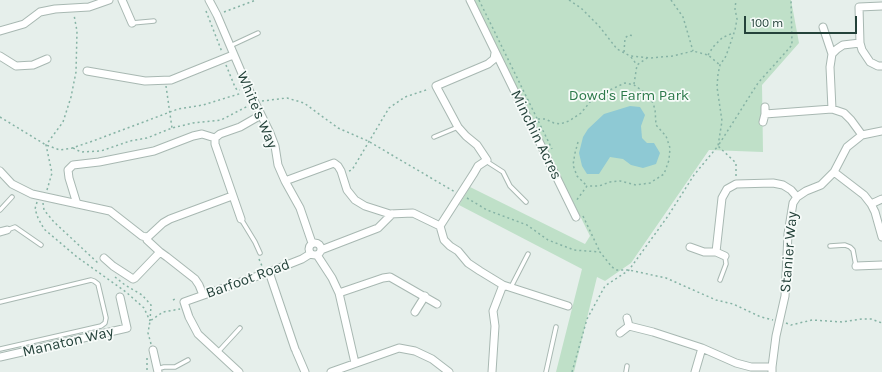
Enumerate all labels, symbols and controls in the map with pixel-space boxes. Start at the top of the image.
scale bar [746,8,859,34]
text: 100 m [751,16,783,30]
street label: White's Way [233,69,281,151]
street label: Minchin Acres [507,87,565,183]
park label: Dowd's Farm Park [569,87,689,105]
street label: Stanier Way [776,211,802,293]
street label: Barfoot Road [203,255,293,303]
street label: Manaton Way [21,323,115,361]

